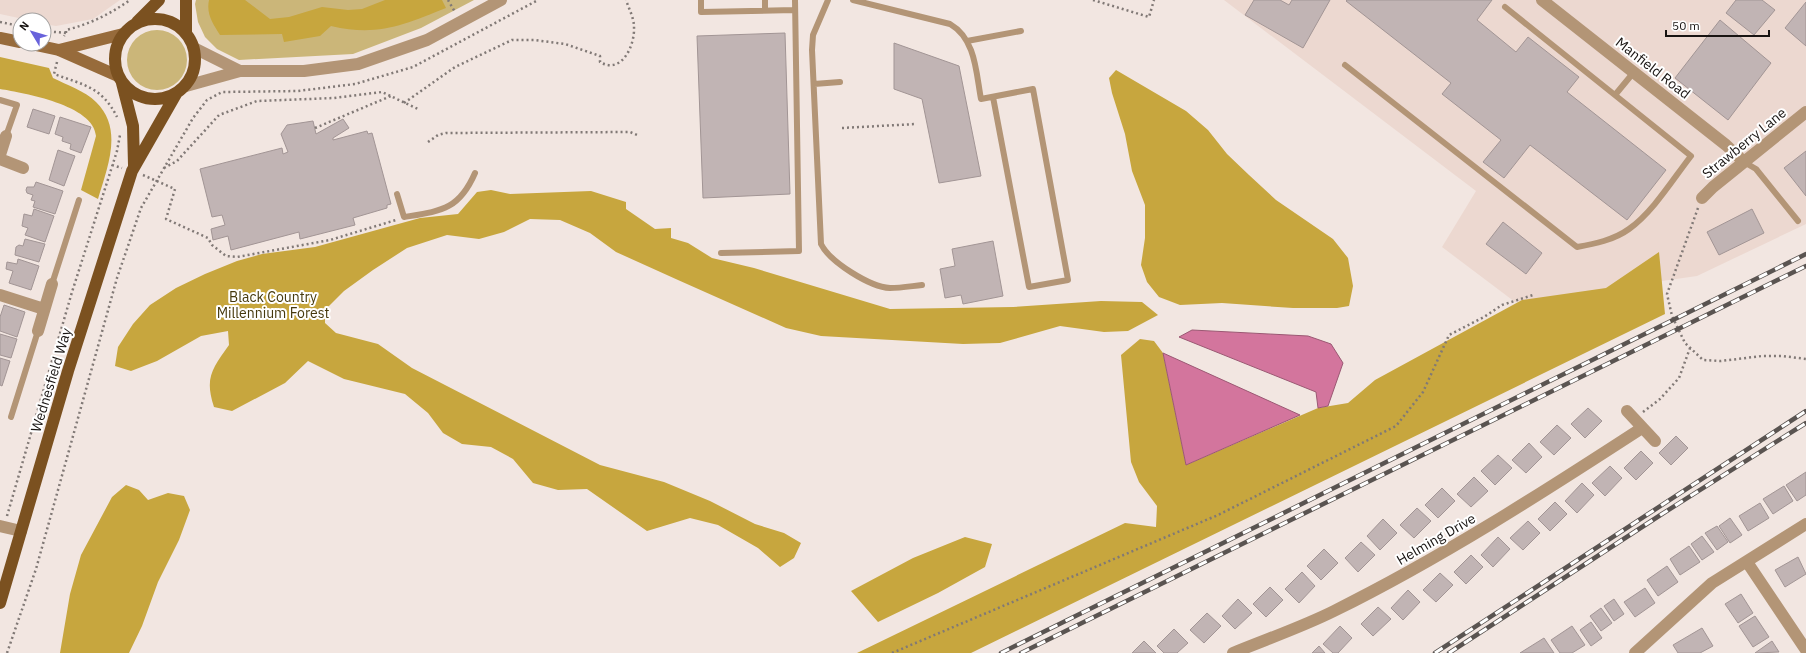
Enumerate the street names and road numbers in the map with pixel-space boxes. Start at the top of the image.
street label: Manfield Road [1612,33,1694,103]
street label: Strawberry Lane [1698,103,1790,182]
street label: Wednesfield Way [27,326,75,434]
street label: Helming Drive [1393,509,1479,569]

